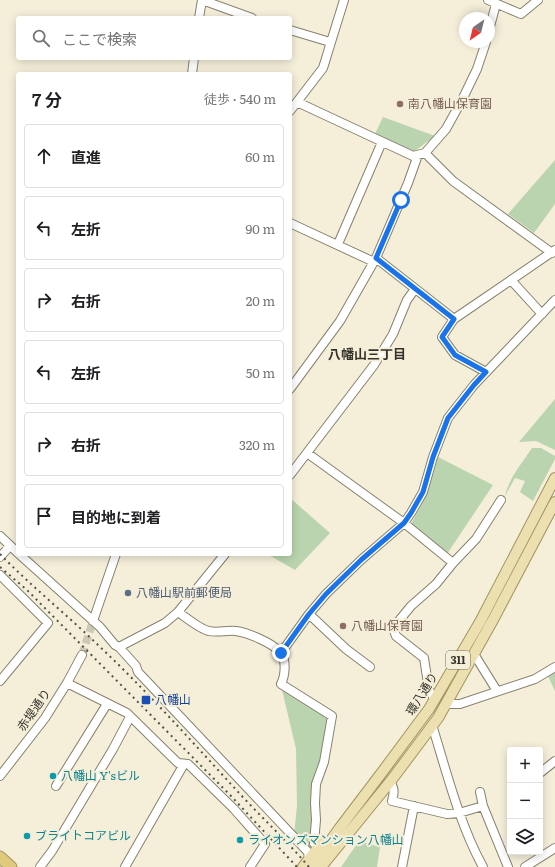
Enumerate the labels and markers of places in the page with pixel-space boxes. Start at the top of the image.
place label: 南八幡山保育園 [408,94,492,112]
marker: 南八幡山保育園 [395,99,405,109]
place label: 八幡山駅前郵便局 [136,583,232,601]
marker: 八幡山駅前郵便局 [123,588,133,598]
place label: 八幡山保育園 [351,616,423,634]
marker: 八幡山保育園 [338,621,348,631]
place label: 八幡山 [155,690,191,708]
marker: 八幡山 [140,694,152,706]
place label: 八幡山 Y'sビル [61,766,140,784]
marker: 八幡山 Y'sビル [48,771,58,781]
place label: ブライトコアビル [35,826,131,844]
place label: ライオンズマンション八幡山 [248,830,404,848]
marker: ブライトコアビル [22,831,32,841]
marker: ライオンズマンション八幡山 [235,835,245,845]

